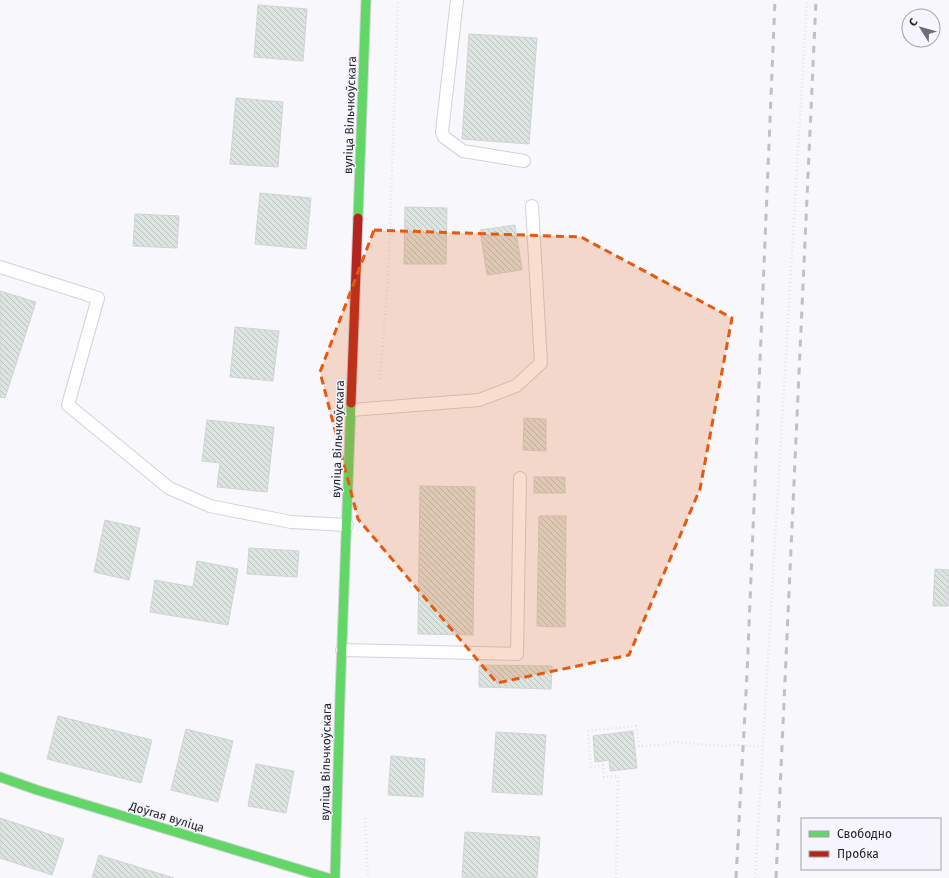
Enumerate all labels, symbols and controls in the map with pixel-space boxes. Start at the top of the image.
north arrow [901,8,941,48]
text: С [906,15,921,29]
street label: вуліца Вільчкоўскага [341,56,359,174]
street label: вуліца Вільчкоўскага [329,380,347,498]
street label: вуліца Вільчкоўскага [318,703,334,821]
street label: Доўгая вуліца [127,799,206,835]
legend [801,818,941,870]
text: Свободно [837,827,892,841]
text: Пробка [837,847,879,861]

